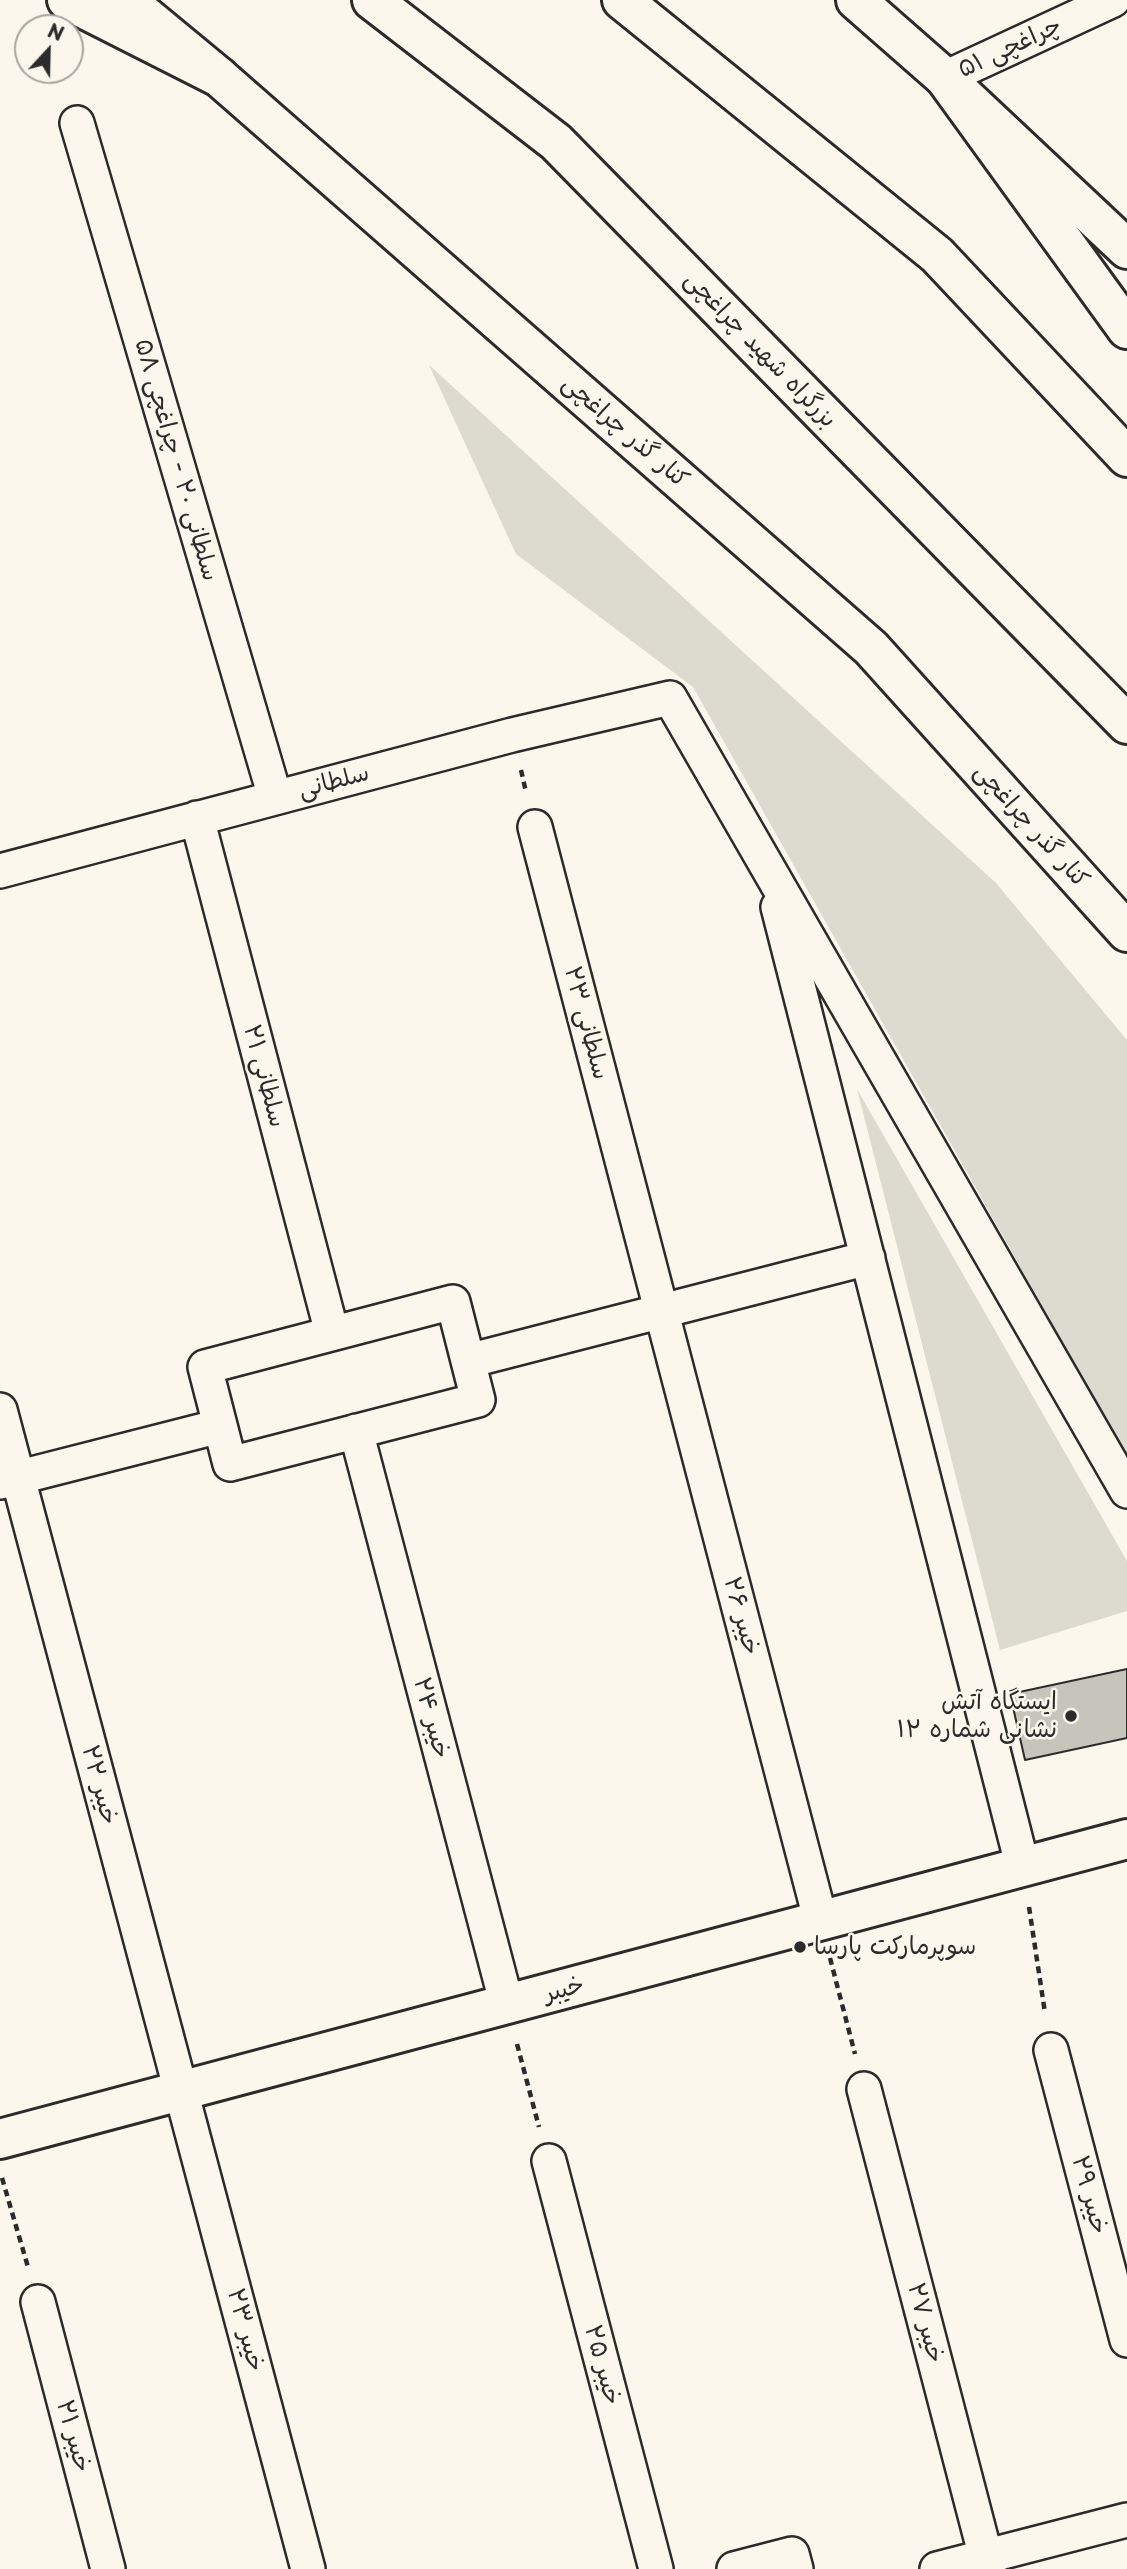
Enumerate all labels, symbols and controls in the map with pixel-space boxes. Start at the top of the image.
street label: چراغچی ۵۱ [954,12,1066,84]
north arrow [14,14,84,84]
text: N [44,16,68,47]
street label: بزرگراه شهید چراغچی [678,266,842,434]
street label: سلطانی ۲۰ - چراغچی ۵۸ [128,336,224,584]
street label: کنار گذر چراغچی [556,369,694,495]
street label: کنار گذر چراغچی [967,758,1095,894]
street label: سلطانی [295,759,373,805]
street label: سلطانی ۲۳ [557,963,615,1083]
street label: سلطانی ۲۱ [237,1022,291,1130]
street label: خیبر ۲۶ [717,1574,765,1658]
street label: خیبر ۲۴ [406,1674,456,1762]
place label: ایستگاه آتش نشانی شماره ۱۲ [897,1688,1057,1744]
marker: ایستگاه آتش نشانی شماره ۱۲ [1063,1708,1079,1724]
street label: خیبر ۲۲ [75,1742,123,1828]
place label: سوپرمارکت پارسا [814,1933,976,1961]
marker: سوپرمارکت پارسا [792,1939,808,1955]
street label: خیبر [541,1971,587,2009]
street label: خیبر ۲۹ [1065,2153,1113,2237]
street label: خیبر ۲۷ [900,2280,950,2366]
street label: خیبر ۲۳ [220,2285,270,2375]
street label: خیبر ۲۵ [578,2322,626,2408]
street label: خیبر ۲۱ [50,2397,96,2475]

